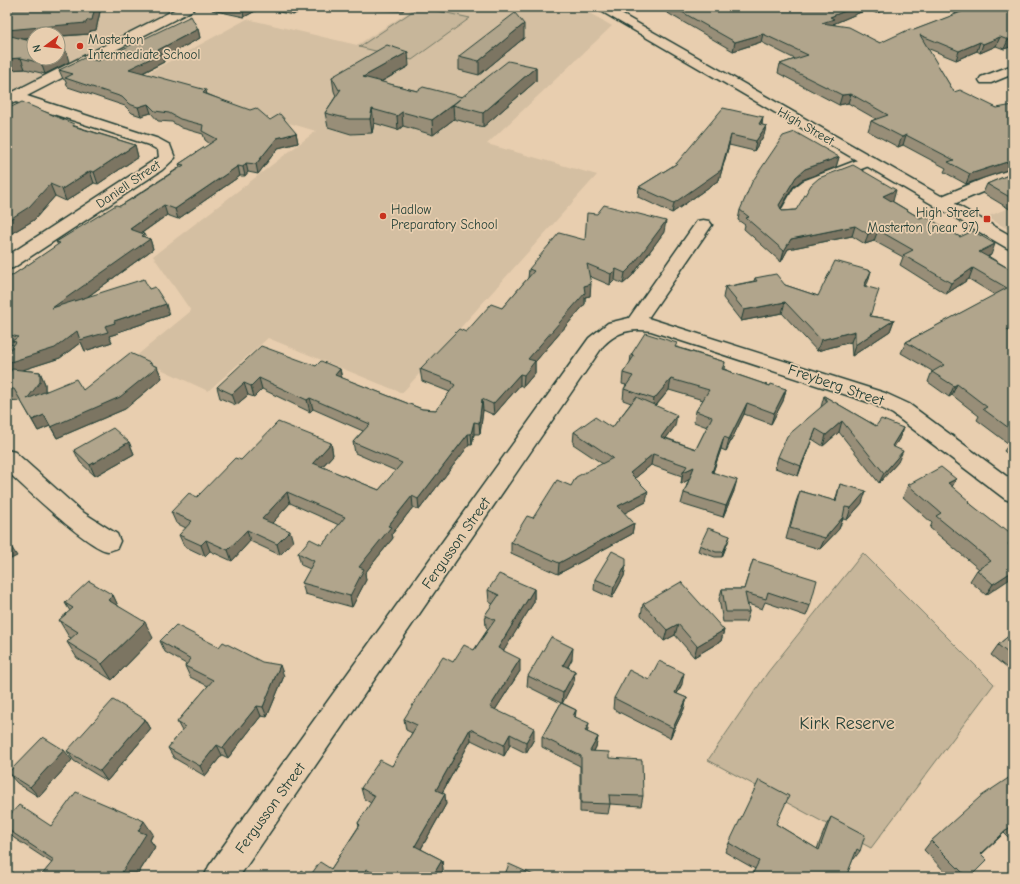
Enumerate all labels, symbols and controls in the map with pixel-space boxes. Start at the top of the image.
north arrow [26,26,66,66]
place label: Masterton Intermediate School [88,32,200,62]
marker: Masterton Intermediate School [75,41,85,51]
text: N [30,43,44,54]
street label: High Street [775,104,838,149]
street label: Daniell Street [93,156,164,211]
place label: Hadlow Preparatory School [391,202,497,232]
place label: High Street Masterton (near 97) [867,205,980,235]
marker: Hadlow Preparatory School [378,211,388,221]
marker: High Street Masterton (near 97) [982,214,992,224]
street label: Freyberg Street [786,360,887,410]
street label: Fergusson Street [418,493,495,592]
park label: Kirk Reserve [799,713,895,734]
street label: Fergusson Street [231,759,309,857]

